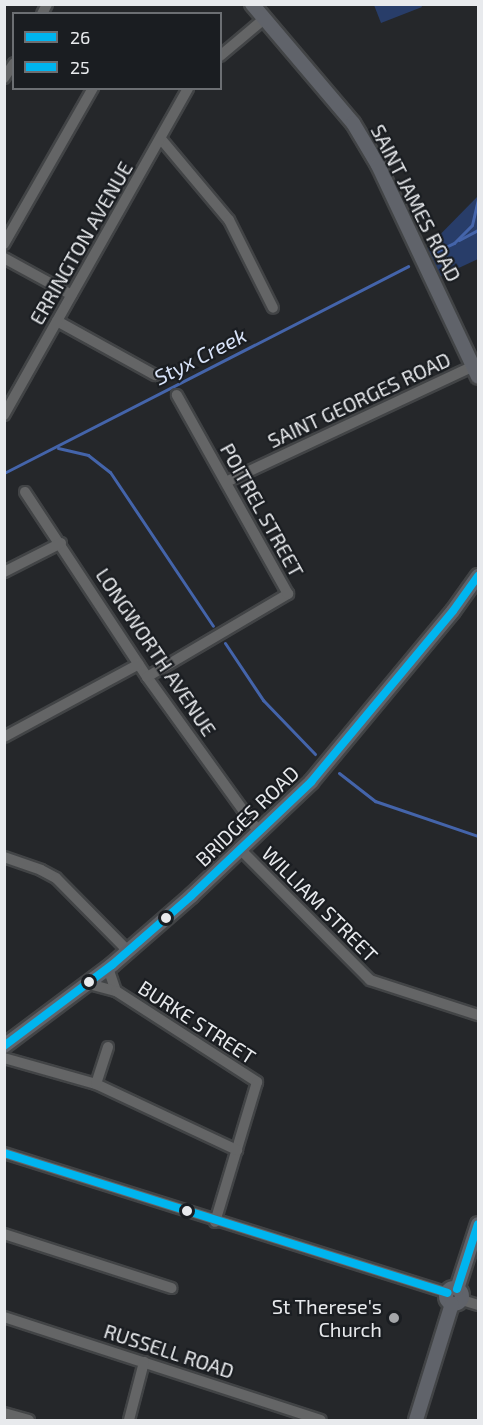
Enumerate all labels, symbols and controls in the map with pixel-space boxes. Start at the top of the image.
legend [12,12,222,90]
text: 26 [70,26,90,48]
text: 25 [70,56,90,78]
street label: SAINT JAMES ROAD [366,120,466,286]
street label: ERRINGTON AVENUE [24,157,138,329]
water label: Styx Creek [150,322,250,390]
street label: SAINT GEORGES ROAD [264,347,454,453]
street label: POITREL STREET [215,439,309,581]
street label: LONGWORTH AVENUE [91,563,221,741]
street label: BRIDGES ROAD [190,761,304,871]
street label: WILLIAM STREET [257,841,383,967]
unlabelled marker [160,912,172,924]
street label: BURKE STREET [134,975,260,1069]
unlabelled marker [83,976,95,988]
unlabelled marker [181,1205,193,1217]
place label: St Therese's Church [271,1294,382,1341]
marker: St Therese's Church [387,1311,401,1325]
street label: RUSSELL ROAD [101,1319,237,1383]

